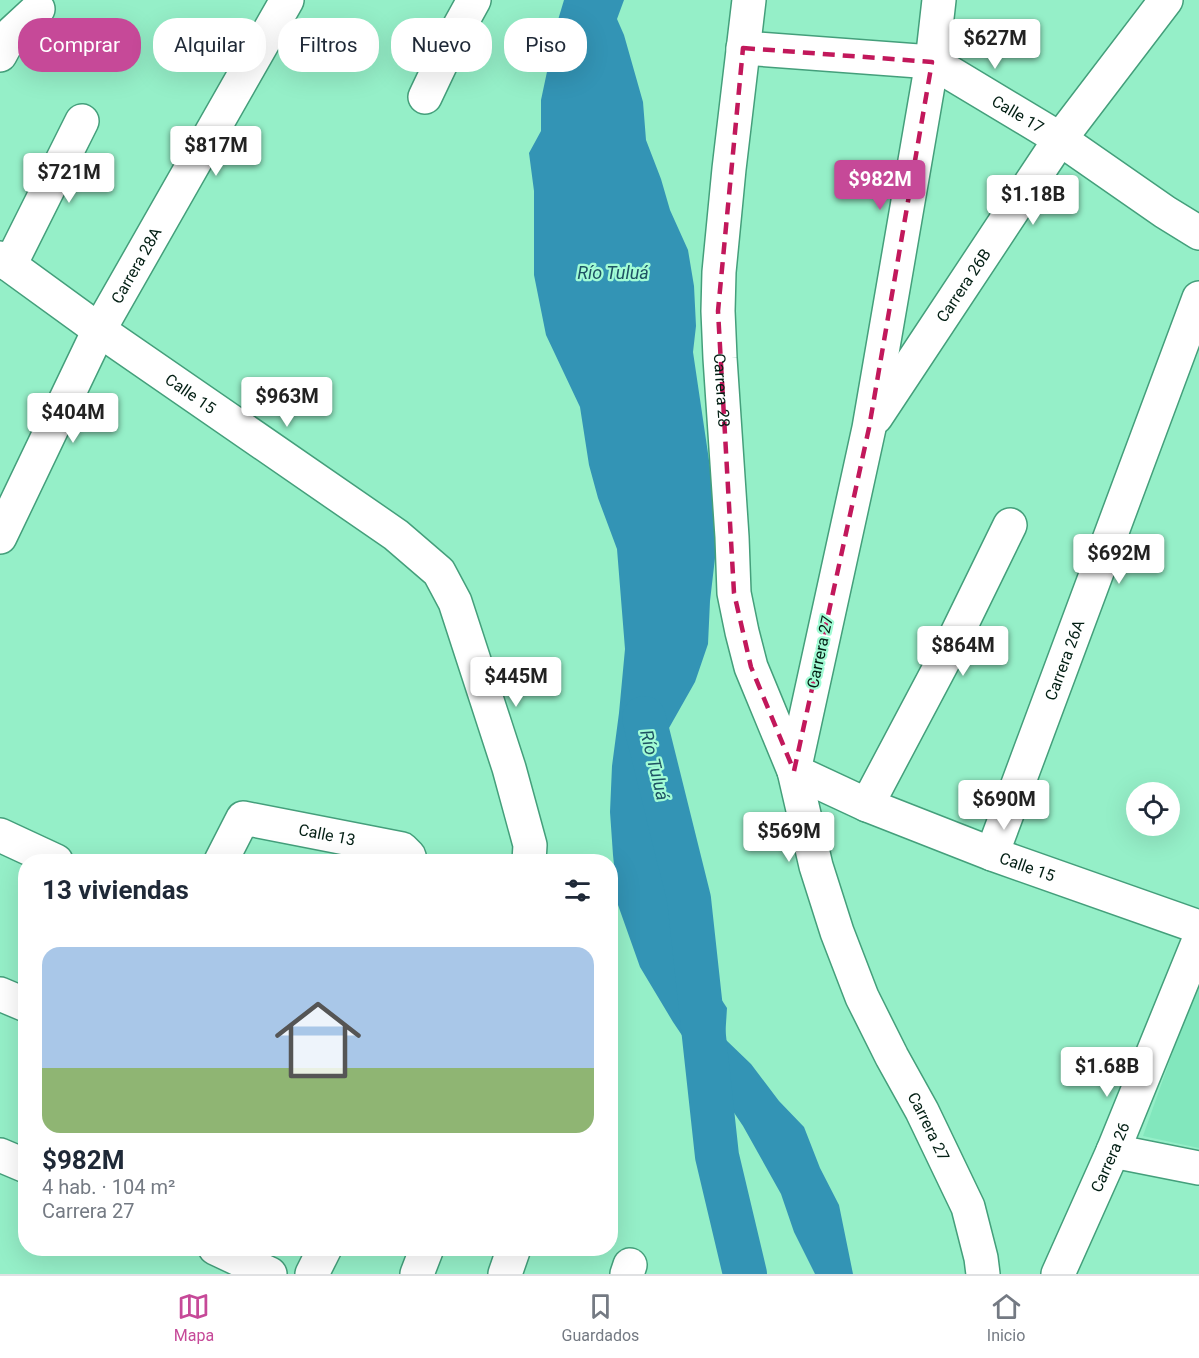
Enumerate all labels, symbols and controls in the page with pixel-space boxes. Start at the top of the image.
chip: Comprar [18,18,141,72]
chip: Alquilar [153,18,266,72]
chip: Filtros [278,18,379,72]
chip: Nuevo [391,18,492,72]
chip: Piso [504,18,587,72]
pin: $627M [953,19,1037,70]
text: $627M [963,26,1027,50]
street label: Calle 17 [989,91,1048,137]
pin: $817M [174,126,258,177]
text: $817M [184,133,248,157]
pin: $721M [27,153,111,204]
text: $721M [37,160,101,184]
pin: $982M [838,160,922,211]
text: $982M [848,167,912,191]
pin: $1.18B [984,175,1082,226]
text: $1.18B [1001,182,1065,206]
street label: Carrera 28A [107,223,165,307]
street label: Carrera 26B [932,245,994,326]
water label: Río Tuluá [577,262,649,283]
street label: Carrera 28 [710,353,734,428]
street label: Calle 15 [162,369,220,417]
pin: $963M [245,377,329,428]
text: $963M [255,384,319,408]
pin: $404M [31,393,115,444]
text: $404M [41,400,105,424]
pin: $692M [1077,534,1161,585]
text: $692M [1087,541,1151,565]
street label: Carrera 27 [803,614,837,690]
street label: Carrera 26A [1041,617,1088,703]
pin: $864M [921,626,1005,677]
text: $864M [931,633,995,657]
pin: $445M [474,657,558,708]
text: $445M [484,664,548,688]
water label: Río Tuluá [636,728,674,803]
pin: $690M [962,780,1046,831]
map controls [1126,782,1180,836]
button: locate [1126,782,1180,836]
text: $690M [972,787,1036,811]
pin: $569M [747,812,831,863]
text: $569M [757,819,821,843]
street label: Calle 13 [297,820,357,849]
street label: Calle 15 [997,848,1058,885]
icon: filters [561,874,594,907]
text: 13 viviendas [42,875,189,905]
icon: home [264,986,372,1094]
pin: $1.68B [1058,1047,1156,1098]
text: $1.68B [1075,1054,1139,1078]
street label: Carrera 27 [904,1089,954,1164]
street label: Carrera 26 [1086,1119,1133,1195]
text: $982M [42,1145,124,1175]
text: 4 hab. · 104 m² [42,1175,175,1199]
text: Carrera 27 [42,1199,135,1223]
tab: Mapa [174,1290,214,1345]
tab: Guardados [562,1290,639,1345]
tab: Inicio [987,1290,1025,1345]

